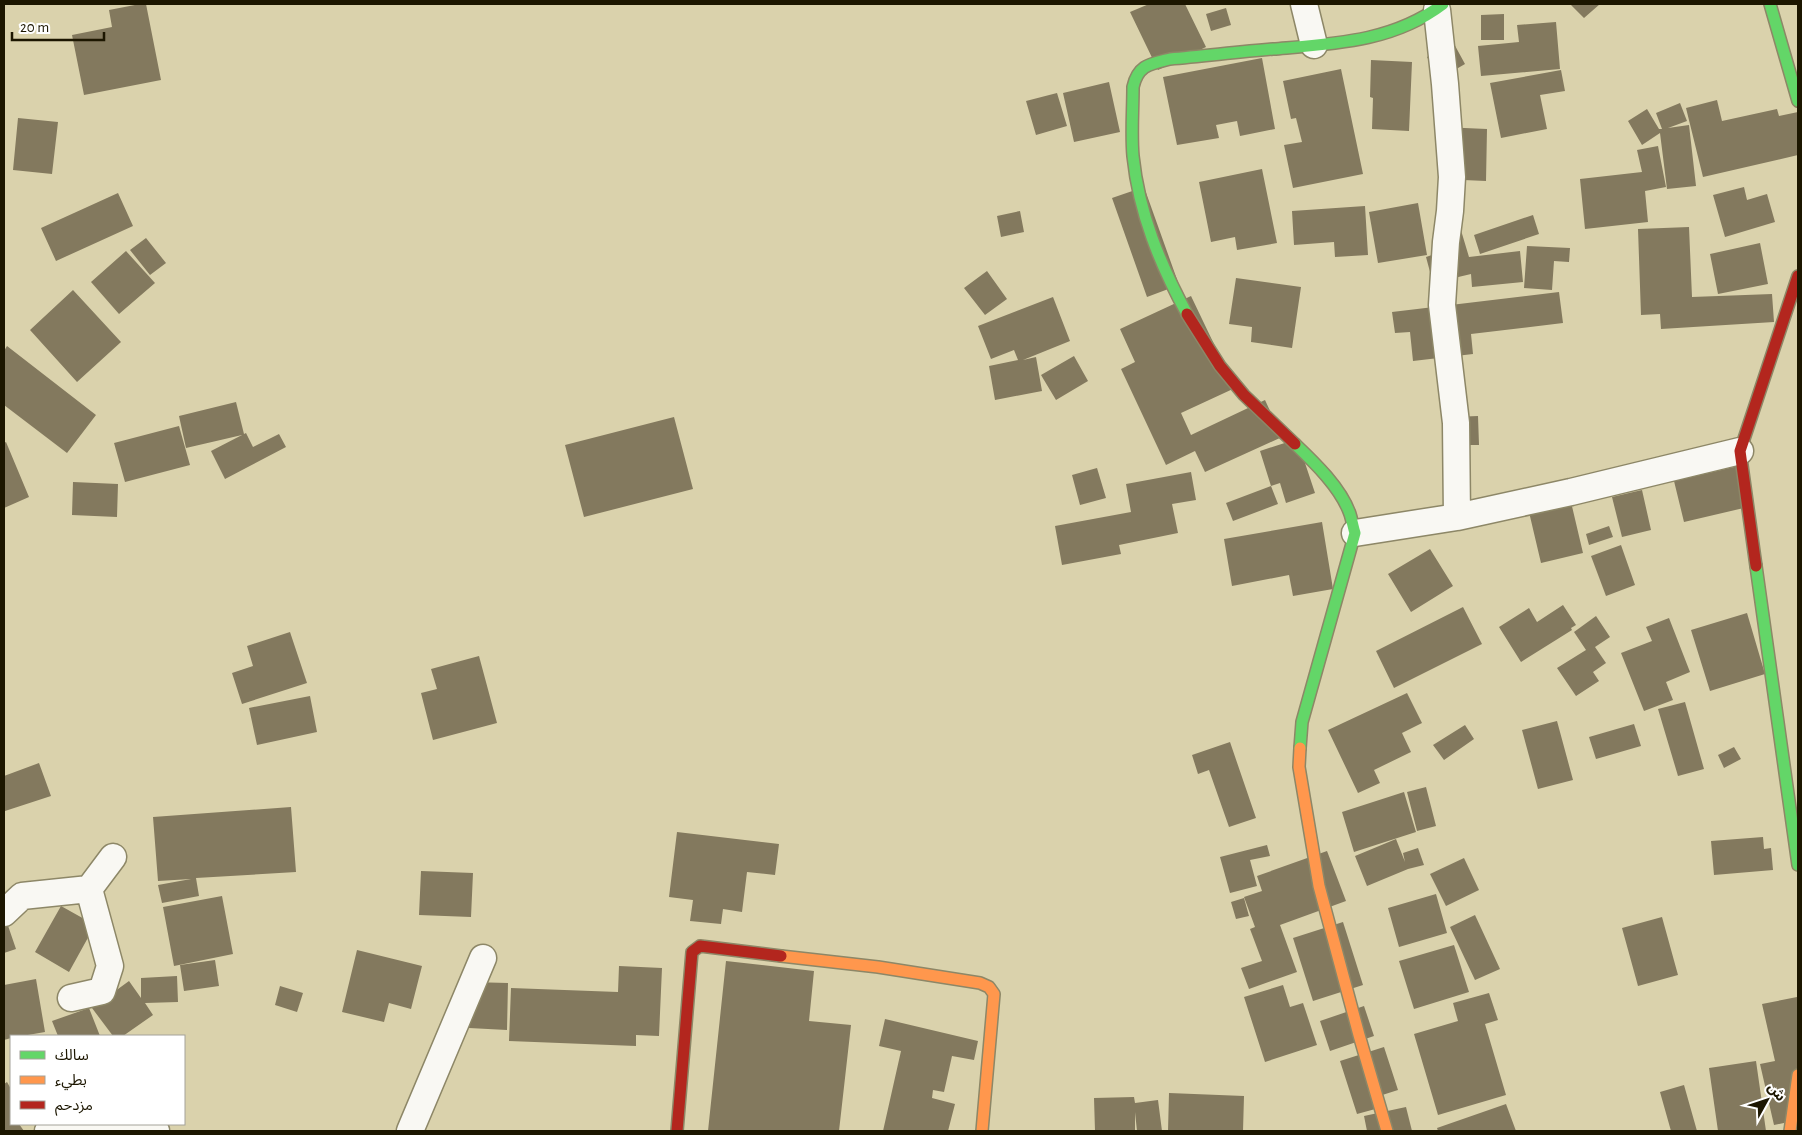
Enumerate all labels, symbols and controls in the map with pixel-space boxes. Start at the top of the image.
scale bar [12,10,105,42]
text: 20 m [20,20,49,35]
legend [10,1035,185,1125]
text: سالك [55,1048,89,1063]
text: بطيء [55,1073,87,1091]
north arrow [1742,1075,1792,1125]
text: ش [1765,1080,1788,1104]
text: مزدحم [55,1098,93,1116]

